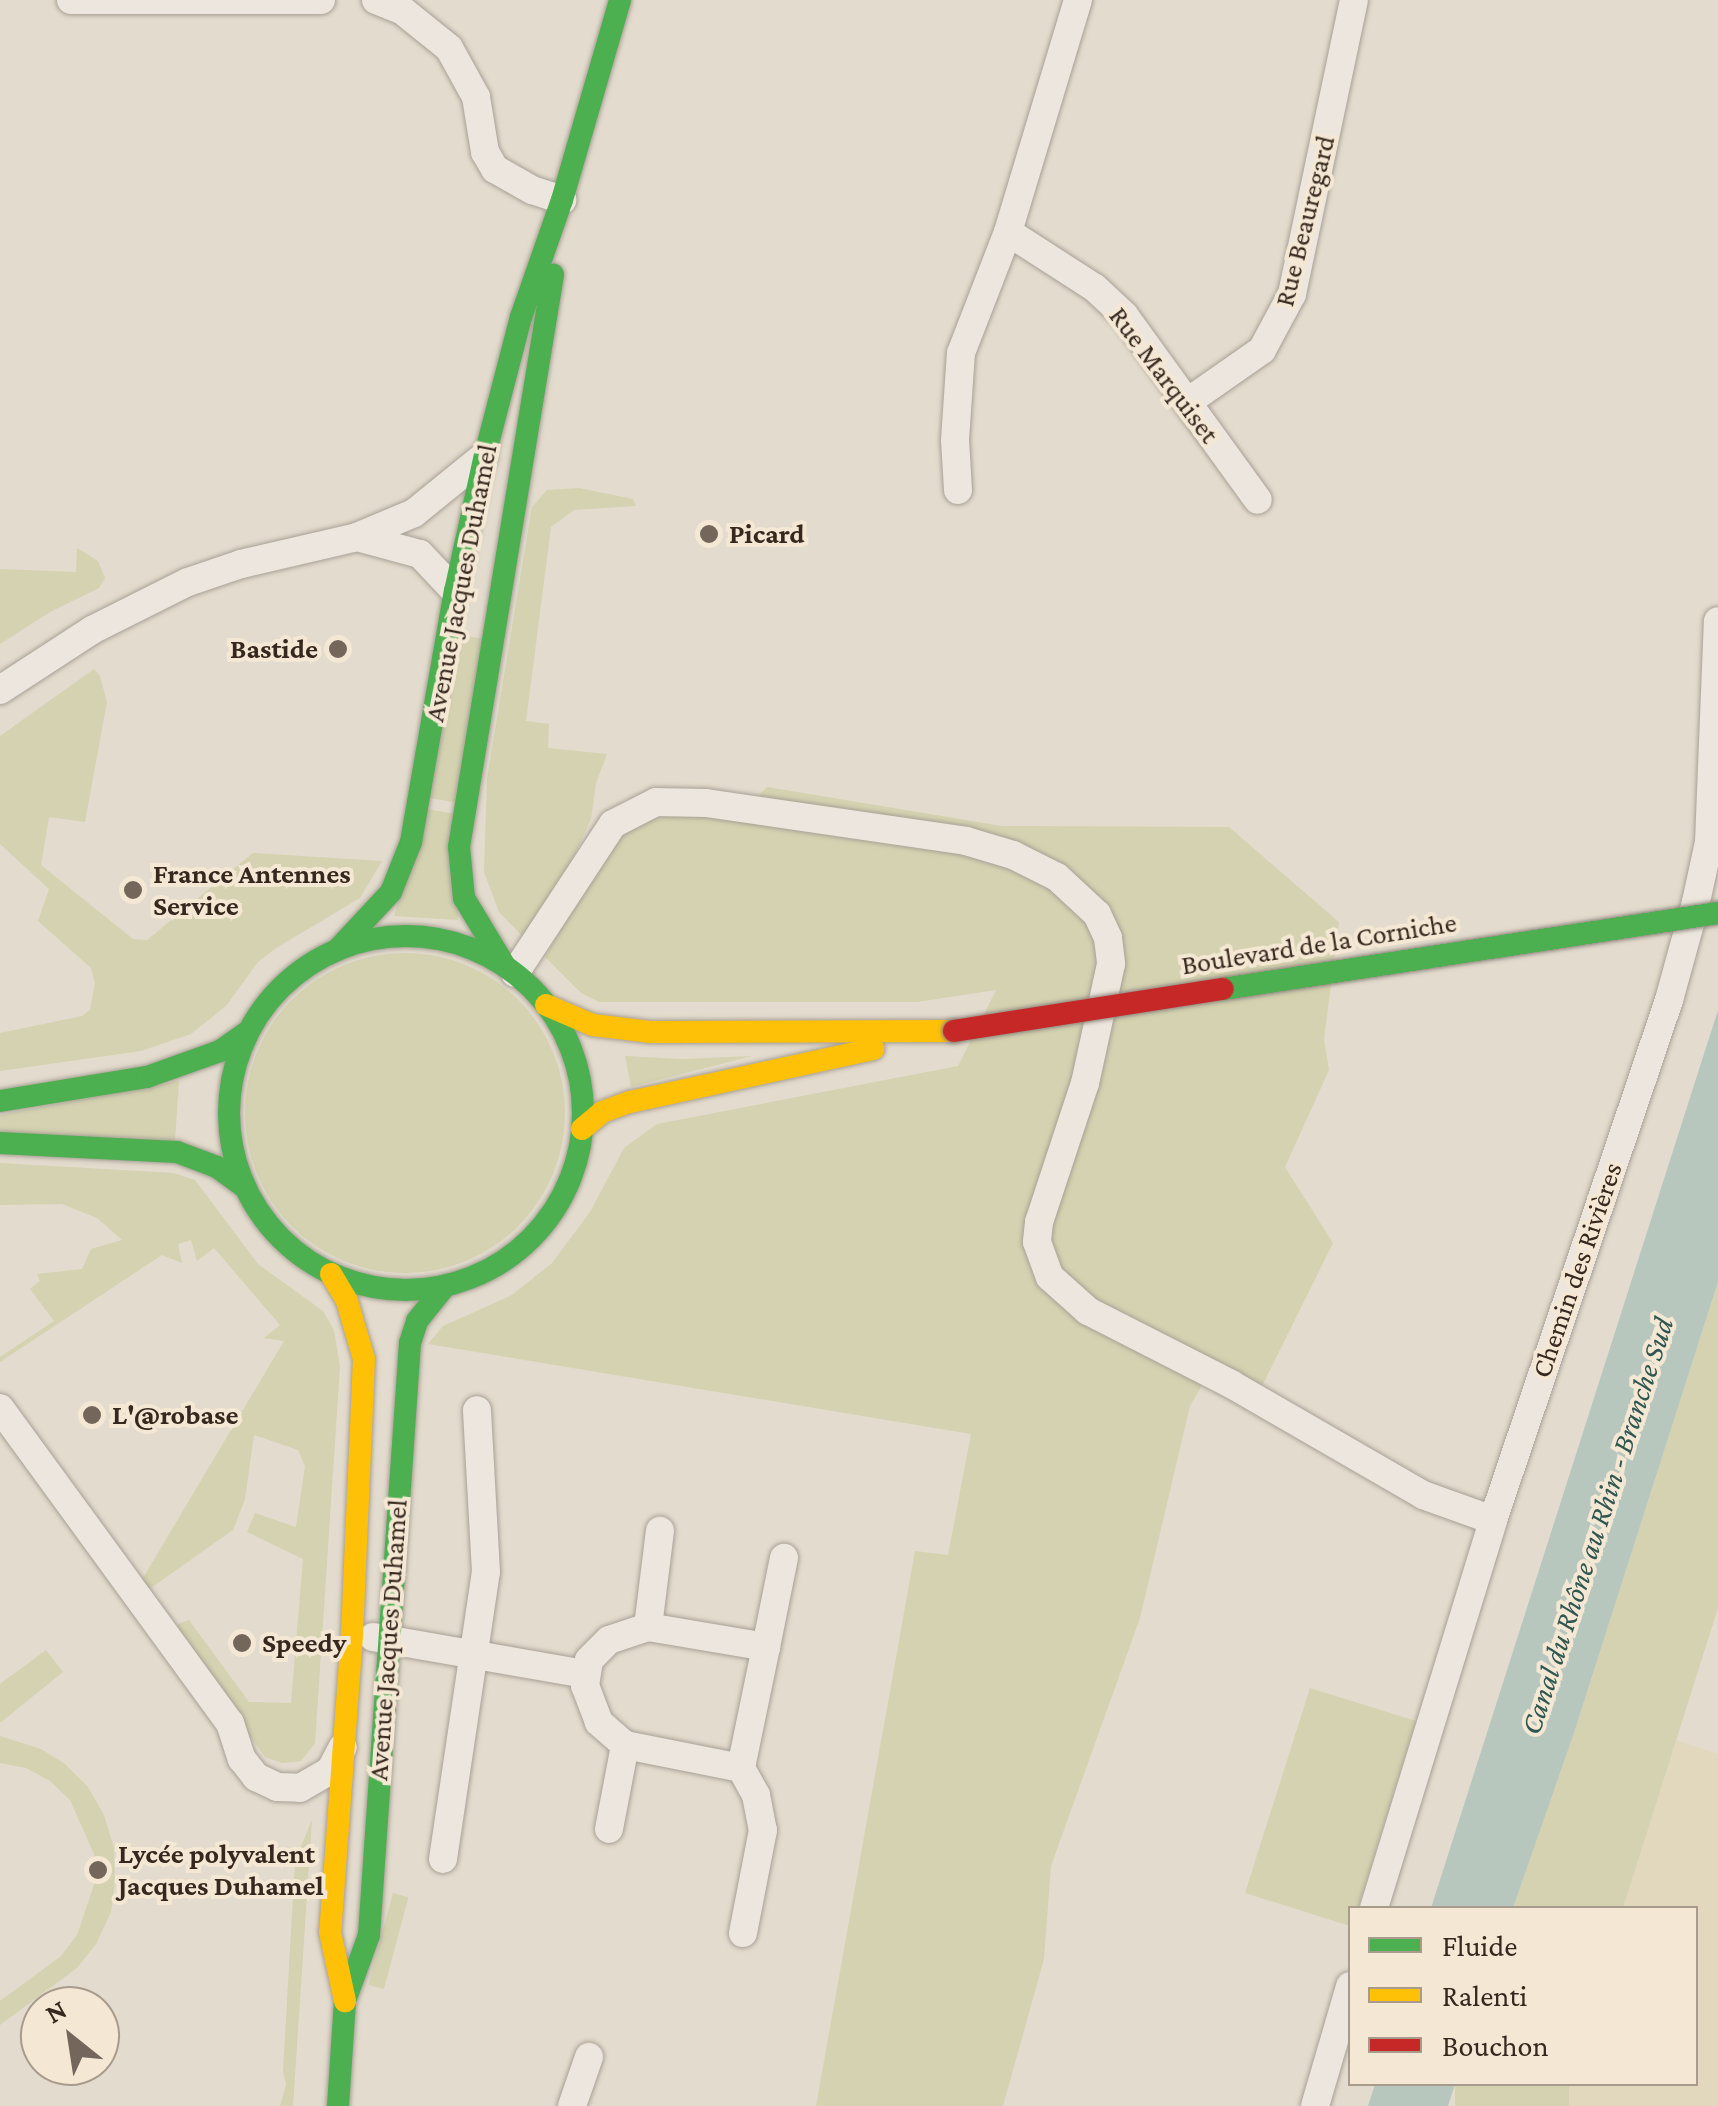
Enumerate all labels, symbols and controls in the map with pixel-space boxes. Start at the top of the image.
street label: Rue Beauregard [1268,132,1342,310]
street label: Rue Marquiset [1102,300,1226,450]
street label: Avenue Jacques Duhamel [418,441,504,725]
place label: Picard [729,517,805,551]
marker: Picard [698,523,720,545]
place label: Bastide [230,632,318,666]
marker: Bastide [327,638,349,660]
place label: France Antennes Service [153,857,351,923]
marker: France Antennes Service [122,879,144,901]
street label: Boulevard de la Corniche [1179,906,1459,982]
street label: Chemin des Rivières [1524,1158,1630,1382]
water label: Canal du Rhône au Rhin - Branche Sud [1513,1313,1681,1739]
place label: L'@robase [112,1398,238,1432]
marker: L'@robase [81,1404,103,1426]
street label: Avenue Jacques Duhamel [361,1498,415,1782]
place label: Speedy [262,1626,346,1660]
marker: Speedy [231,1632,253,1654]
place label: Lycée polyvalent Jacques Duhamel [118,1837,324,1903]
marker: Lycée polyvalent Jacques Duhamel [87,1859,109,1881]
legend [1348,1906,1698,2086]
text: Fluide [1442,1929,1517,1962]
text: Ralenti [1442,1979,1527,2012]
north arrow [20,1986,120,2086]
text: N [40,1993,72,2030]
text: Bouchon [1442,2029,1549,2062]

